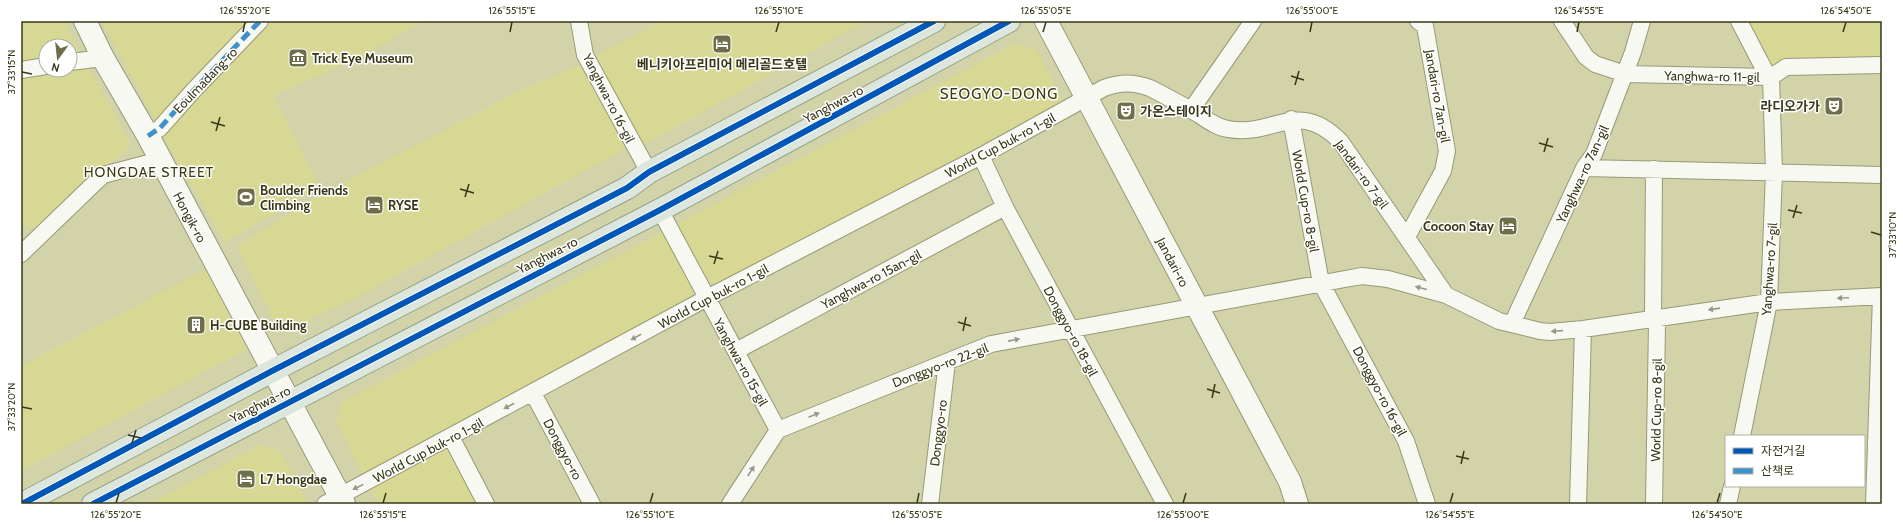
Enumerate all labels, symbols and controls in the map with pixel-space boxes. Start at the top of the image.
text: 126°55'20"E [220,4,271,17]
text: 126°55'15"E [489,4,536,17]
text: 126°55'10"E [755,4,804,17]
text: 126°55'05"E [1021,4,1072,17]
text: 126°55'00"E [1286,4,1339,17]
text: 126°54'55"E [1554,4,1604,17]
text: 126°54'50"E [1821,4,1872,17]
hotel icon: 베니키아프리미어 메리골드호텔 [711,33,733,55]
north arrow [38,38,78,78]
street label: Eoulmadang-ro [170,44,240,116]
museum icon: Trick Eye Museum [287,47,309,69]
street label: Jandari-ro 7an-gil [1422,47,1454,144]
text: 37°33'15"N [5,50,18,94]
place label: Trick Eye Museum [312,50,413,66]
street label: Yanghwa-ro 16-gil [579,50,638,145]
place label: 베니키아프리미어 메리골드호텔 [637,56,807,72]
text: N [50,60,61,75]
street label: Yanghwa-ro 11-gil [1663,67,1760,85]
street label: Yanghwa-ro [799,82,866,127]
district label: SEOGYO-DONG [940,85,1058,103]
theatre icon: 라디오가가 [1823,95,1845,117]
place label: 라디오가가 [1760,98,1820,114]
theatre icon: 가온스테이지 [1115,100,1137,122]
place label: 가온스테이지 [1140,103,1212,119]
street label: World Cup buk-ro 1-gil [942,109,1058,181]
street label: Yanghwa-ro 7an-gil [1552,122,1612,226]
street label: Jandari-ro 7-gil [1331,136,1392,211]
street label: World Cup-ro 8-gil [1289,149,1323,253]
district label: HONGDAE STREET [84,163,214,181]
place label: Boulder Friends Climbing [260,182,348,213]
sports icon: Boulder Friends Climbing [235,186,257,208]
street label: Hongik-ro [170,189,210,245]
hotel icon: RYSE [363,194,385,216]
place label: RYSE [388,197,419,213]
text: 37°33'10"N [1886,212,1899,258]
hotel icon: Cocoon Stay [1497,215,1519,237]
place label: Cocoon Stay [1423,218,1494,234]
street label: Yanghwa-ro 7-gil [1758,222,1780,317]
street label: Yanghwa-ro [513,233,580,277]
street label: Jandari-ro [1153,234,1193,289]
street label: Yanghwa-ro 15an-gil [817,246,924,313]
street label: World Cup buk-ro 1-gil [655,260,771,332]
street label: Donggyo-ro 18-gil [1040,283,1102,379]
one-way arrow [1415,285,1427,291]
one-way arrow [1836,295,1849,301]
one-way arrow [1708,306,1720,312]
building icon: H-CUBE Building [185,314,207,336]
street label: Yanghwa-ro 15-gil [710,314,772,409]
place label: H-CUBE Building [210,317,307,333]
one-way arrow [1551,328,1563,335]
one-way arrow [630,334,642,341]
one-way arrow [1008,336,1020,342]
street label: Donggyo-ro 22-gil [890,339,990,391]
street label: Donggyo-ro 16-gil [1350,343,1410,439]
street label: World Cup-ro 8-gil [1647,358,1665,462]
street label: Yanghwa-ro [226,382,293,426]
text: 37°33'20"N [5,383,18,431]
street label: Donggyo-ro [926,399,950,467]
one-way arrow [503,403,515,409]
one-way arrow [809,411,821,417]
street label: World Cup buk-ro 1-gil [370,414,486,486]
street label: Donggyo-ro [540,416,586,482]
legend [1725,435,1865,487]
text: 자전거길 [1761,443,1805,458]
text: 산책로 [1761,463,1794,478]
one-way arrow [747,466,755,476]
hotel icon: L7 Hongdae [235,468,257,490]
place label: L7 Hongdae [260,471,327,487]
one-way arrow [352,484,363,490]
text: 126°55'20"E [91,508,142,521]
text: 126°55'15"E [360,508,407,521]
text: 126°55'10"E [626,508,675,521]
text: 126°55'05"E [892,508,943,521]
text: 126°55'00"E [1157,508,1210,521]
text: 126°54'55"E [1425,508,1475,521]
text: 126°54'50"E [1692,508,1743,521]

